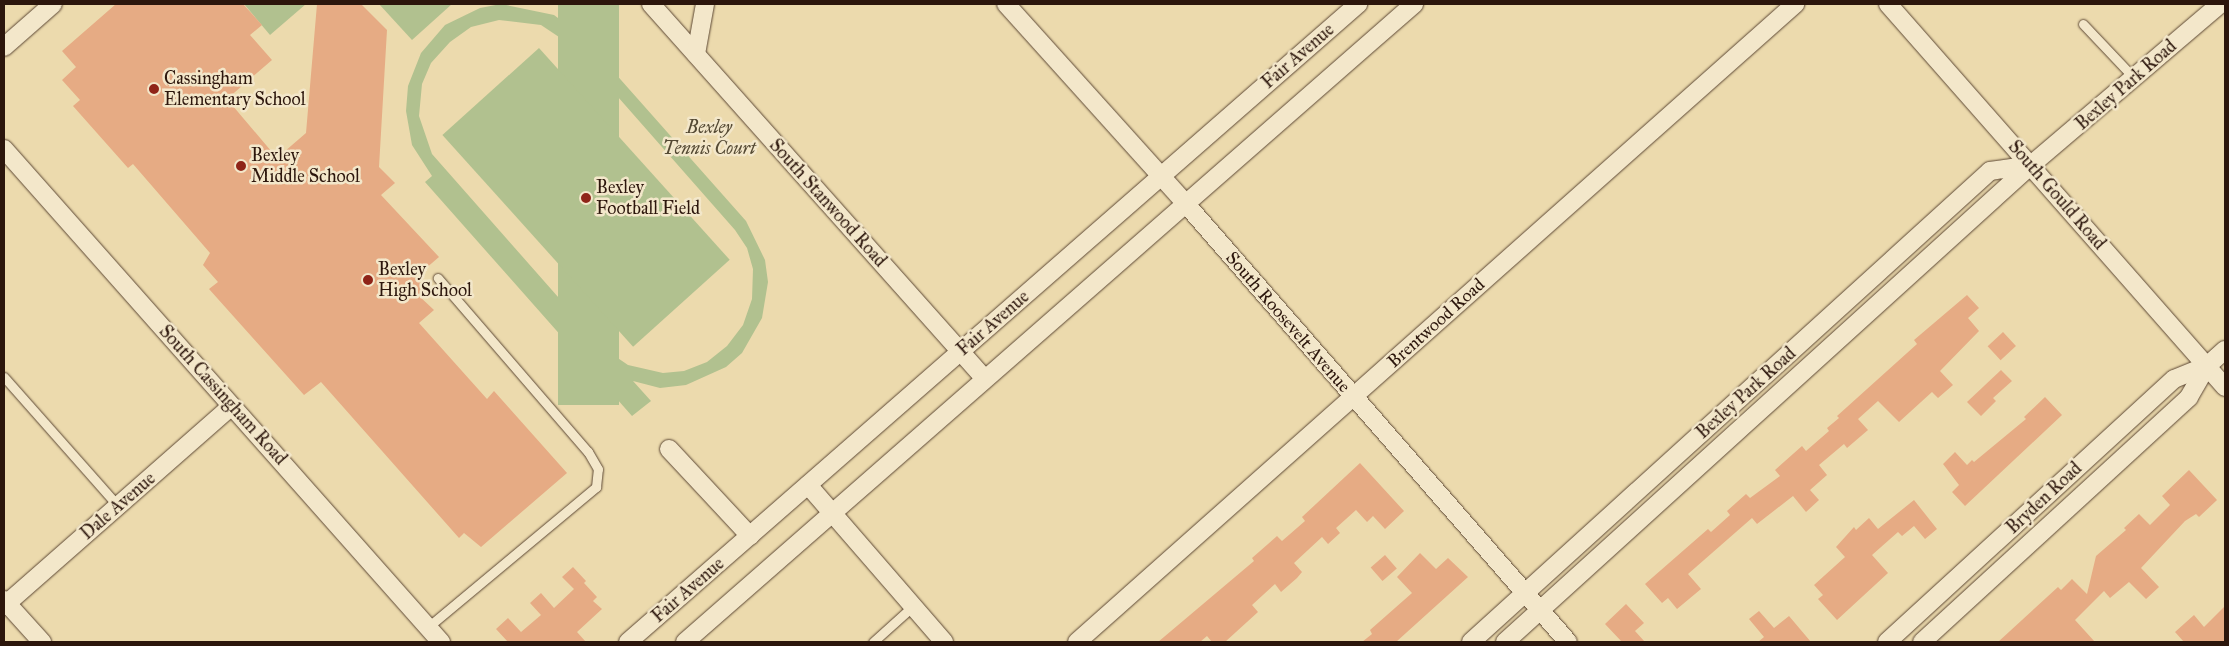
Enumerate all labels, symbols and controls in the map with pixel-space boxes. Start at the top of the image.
street label: Fair Avenue [1257,19,1339,93]
street label: Bexley Park Road [2071,35,2181,135]
place label: Cassingham Elementary School [164,68,306,110]
marker: Cassingham Elementary School [148,83,160,95]
park label: Bexley Tennis Court [662,117,756,160]
street label: South Stanwood Road [765,135,891,271]
street label: South Gould Road [2004,136,2110,254]
place label: Bexley Middle School [251,145,360,188]
marker: Bexley Middle School [235,160,247,172]
place label: Bexley Football Field [596,177,700,220]
marker: Bexley Football Field [580,192,592,204]
street label: South Roosevelt Avenue [1221,247,1355,397]
place label: Bexley High School [378,259,472,302]
marker: Bexley High School [362,274,374,286]
street label: Brentwood Road [1383,274,1489,372]
street label: Fair Avenue [952,286,1034,360]
street label: South Cassingham Road [155,321,291,469]
street label: Bexley Park Road [1692,343,1800,443]
street label: Bryden Road [2002,458,2086,538]
street label: Dale Avenue [76,468,160,544]
street label: Fair Avenue [647,553,729,627]

